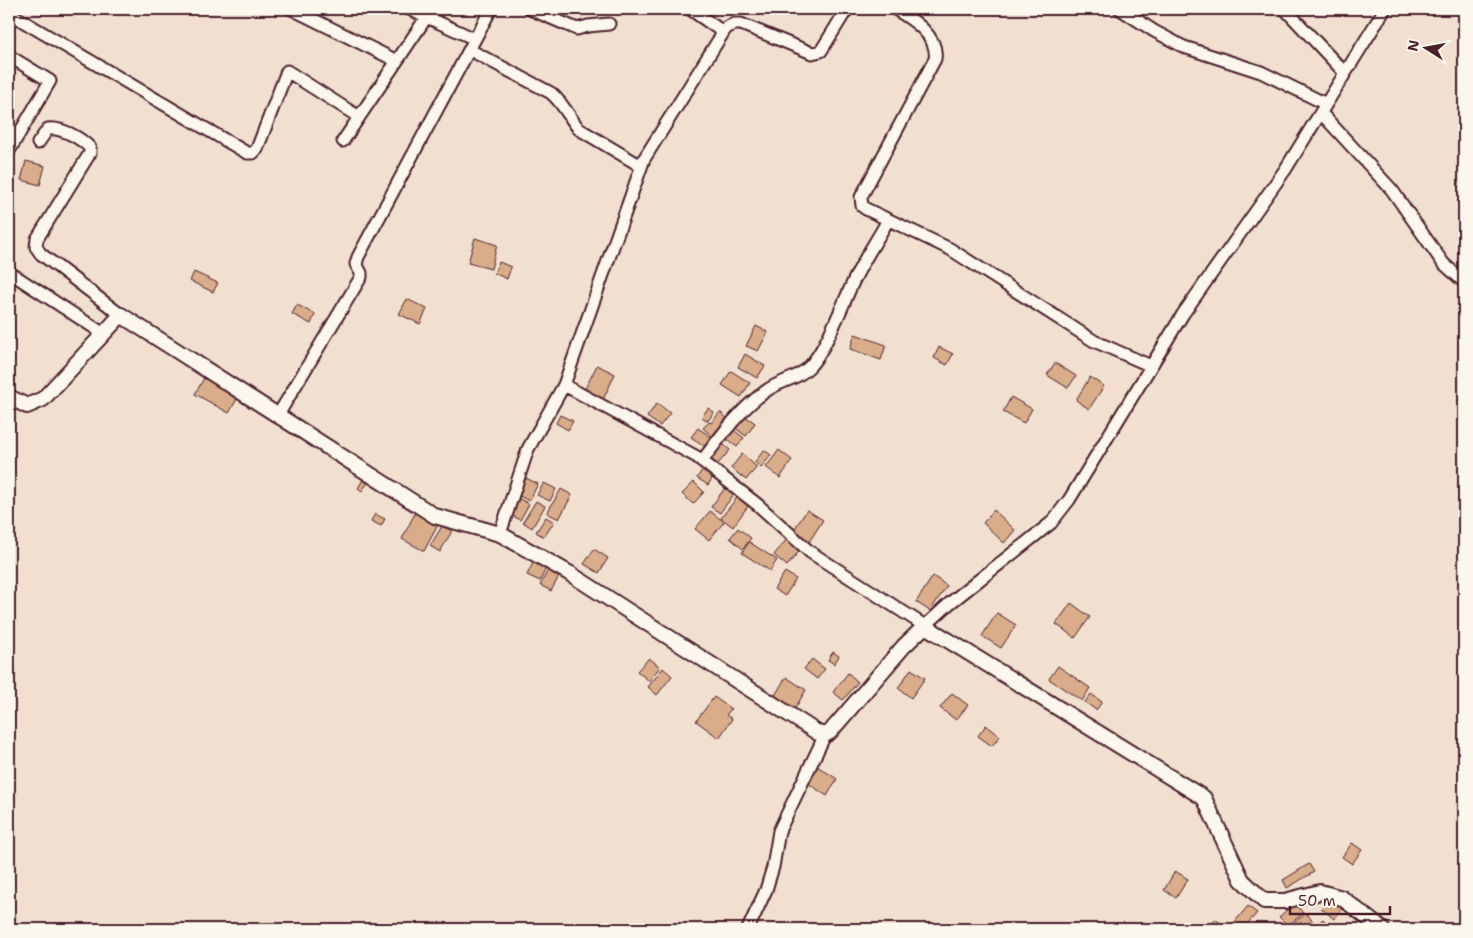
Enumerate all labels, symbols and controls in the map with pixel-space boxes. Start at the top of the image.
north arrow [1400,22,1450,72]
text: N [1403,38,1423,53]
scale bar [1290,883,1390,915]
text: 50 m [1298,891,1336,911]

